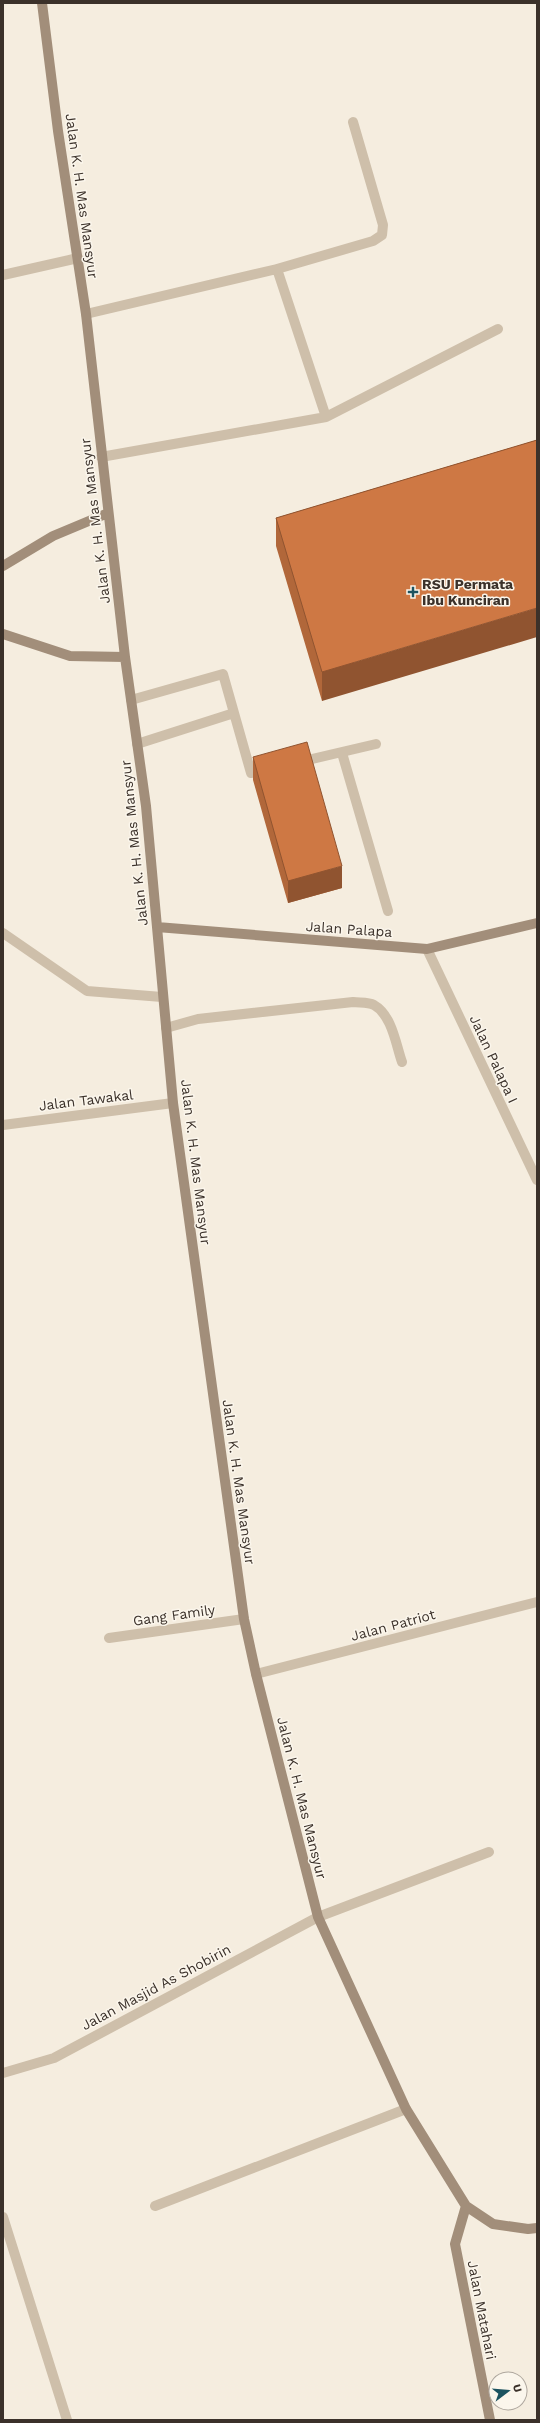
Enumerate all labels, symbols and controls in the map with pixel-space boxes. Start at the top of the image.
street label: Jalan K. H. Mas Mansyur [62,112,102,280]
street label: Jalan K. H. Mas Mansyur [77,437,113,605]
place label: RSU Permata Ibu Kunciran [422,576,514,608]
marker: RSU Permata Ibu Kunciran [407,586,419,598]
street label: Jalan K. H. Mas Mansyur [117,759,151,927]
street label: Jalan Palapa [305,918,393,940]
street label: Jalan Palapa I [467,1012,521,1106]
street label: Jalan K. H. Mas Mansyur [178,1078,214,1246]
street label: Jalan Tawakal [38,1086,135,1114]
street label: Jalan K. H. Mas Mansyur [219,1398,259,1566]
street label: Gang Family [132,1601,217,1629]
street label: Jalan Patriot [349,1606,437,1644]
street label: Jalan K. H. Mas Mansyur [274,1715,330,1881]
street label: Jalan Masjid As Shobirin [79,1941,233,2033]
street label: Jalan Matahari [465,2259,499,2361]
north arrow [488,2371,528,2411]
text: U [510,2383,525,2394]

